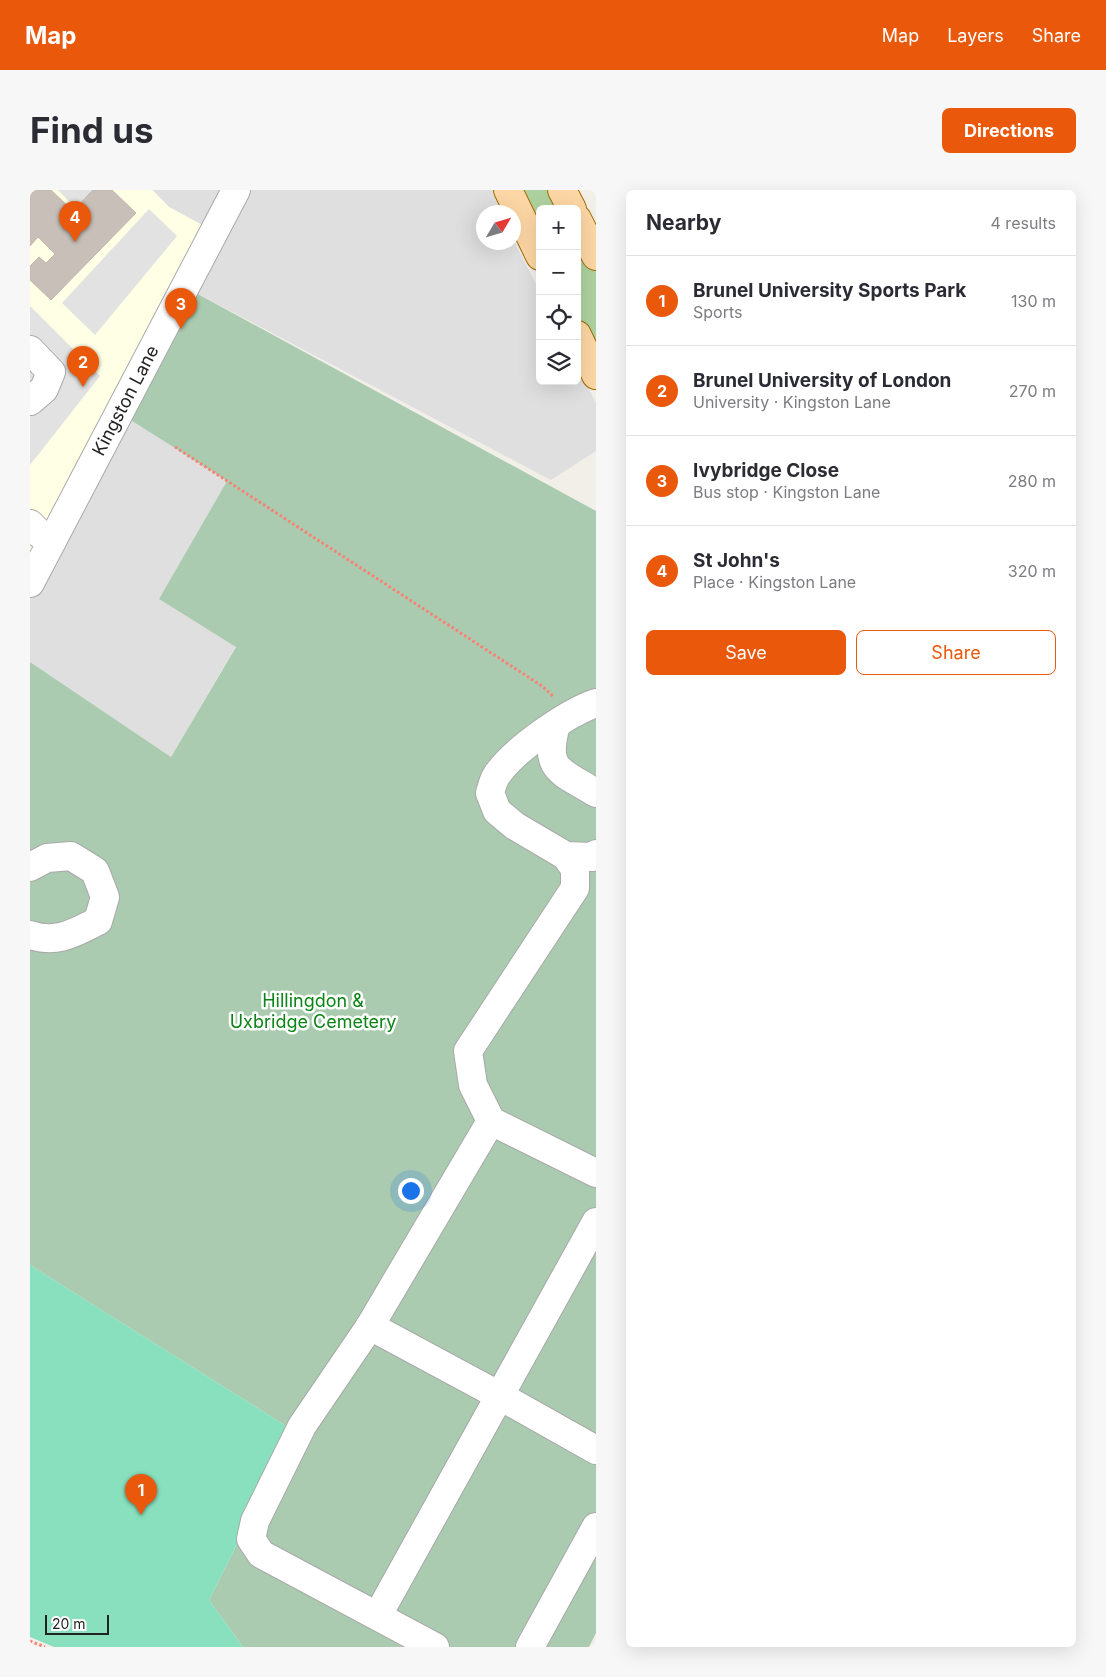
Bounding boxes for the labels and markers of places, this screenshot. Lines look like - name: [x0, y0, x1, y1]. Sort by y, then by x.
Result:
- pin: 4: [59, 201, 91, 242]
- pin: 3: [165, 288, 197, 329]
- pin: 2: [67, 346, 99, 387]
- pin: 1: [125, 1474, 157, 1515]

